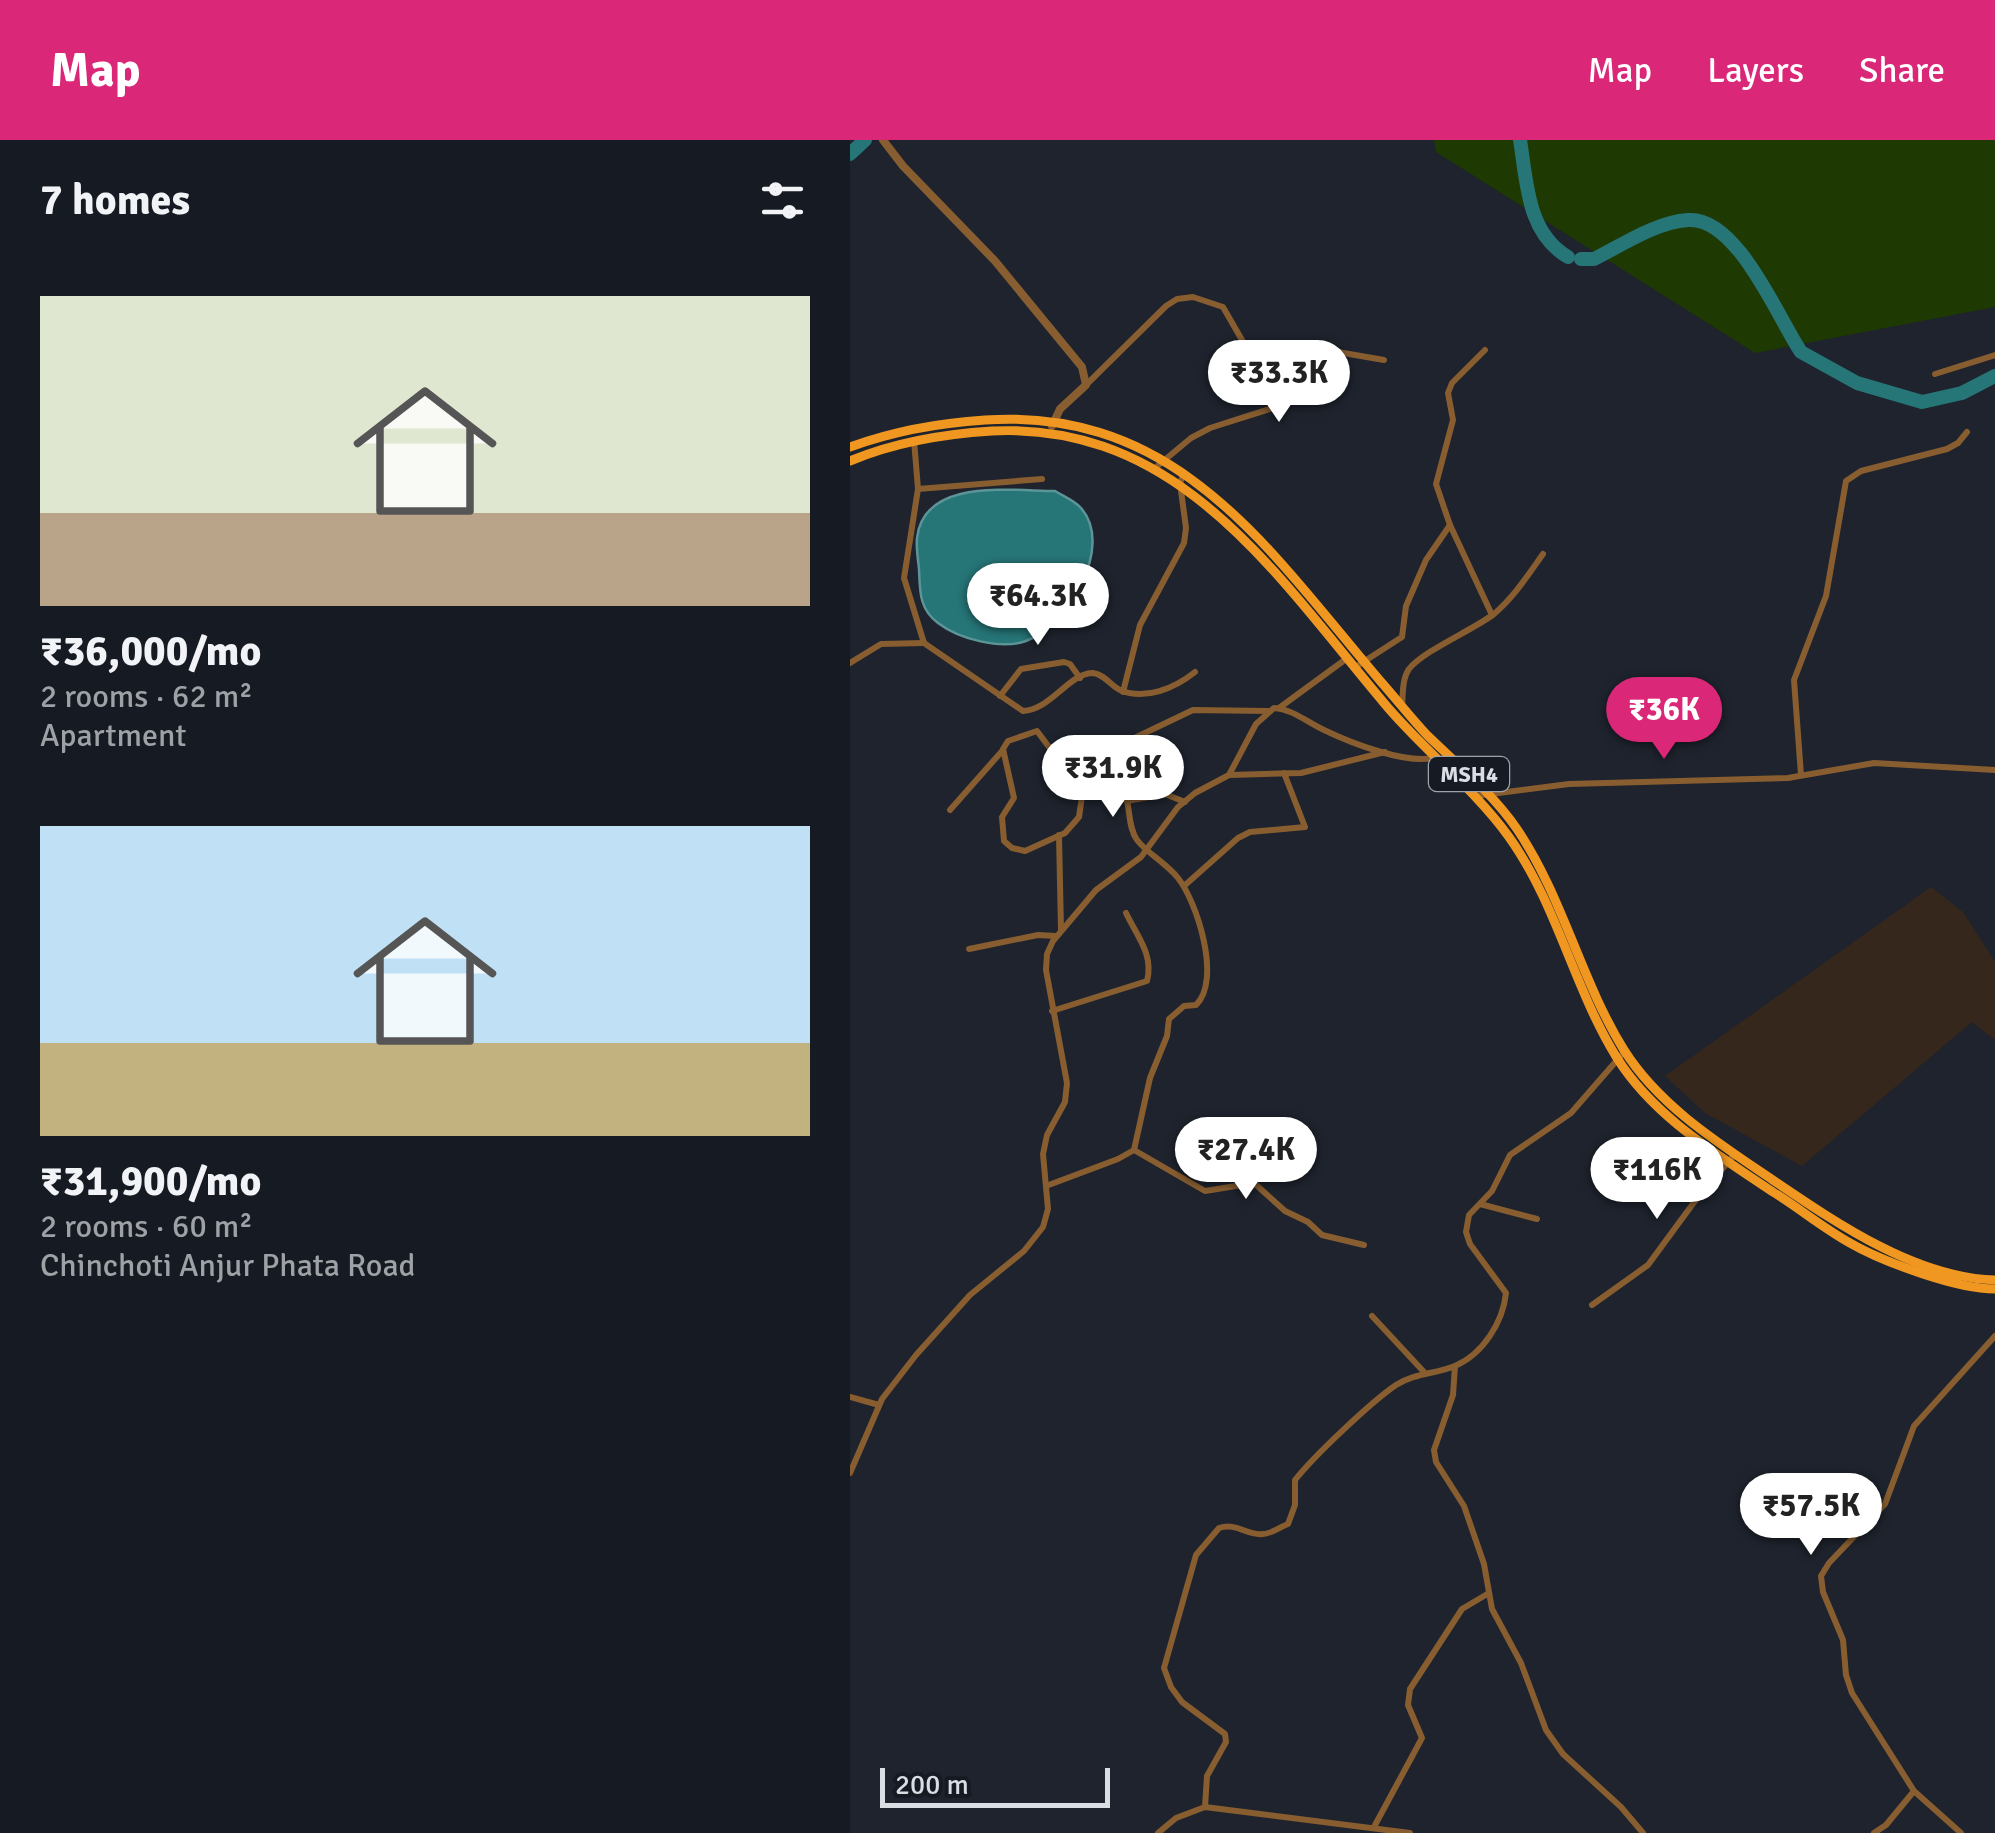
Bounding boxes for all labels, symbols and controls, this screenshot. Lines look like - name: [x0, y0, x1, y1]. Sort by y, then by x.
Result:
- text: Map: [50, 41, 140, 100]
- text: Map: [1588, 49, 1652, 92]
- text: Layers: [1707, 49, 1804, 92]
- text: Share: [1859, 49, 1945, 92]
- icon: filters: [755, 173, 810, 228]
- text: 7 homes: [40, 175, 190, 226]
- pin: ₹33.3K: [1198, 340, 1360, 425]
- text: ₹33.3K: [1230, 353, 1328, 392]
- icon: home: [335, 361, 515, 541]
- pin: ₹64.3K: [957, 563, 1119, 648]
- text: ₹64.3K: [989, 576, 1087, 615]
- text: ₹36,000/mo: [40, 626, 261, 677]
- text: 2 rooms · 62 m²: [40, 677, 253, 716]
- pin: ₹36K: [1605, 677, 1723, 762]
- text: ₹36K: [1628, 690, 1700, 729]
- text: Apartment: [40, 716, 187, 755]
- pin: ₹31.9K: [1032, 735, 1194, 820]
- text: ₹31.9K: [1064, 748, 1162, 787]
- road number: MSH4: [1429, 757, 1509, 791]
- icon: home: [335, 891, 515, 1071]
- pin: ₹27.4K: [1165, 1117, 1327, 1202]
- text: ₹27.4K: [1197, 1130, 1295, 1169]
- pin: ₹116K: [1587, 1137, 1727, 1222]
- text: ₹116K: [1613, 1150, 1701, 1189]
- text: ₹31,900/mo: [40, 1156, 261, 1207]
- text: 2 rooms · 60 m²: [40, 1207, 253, 1246]
- text: Chinchoti Anjur Phata Road: [40, 1246, 416, 1285]
- pin: ₹57.5K: [1730, 1473, 1892, 1558]
- text: ₹57.5K: [1762, 1486, 1860, 1525]
- scale bar: [880, 1763, 1110, 1808]
- text: 200 m: [895, 1768, 969, 1802]

